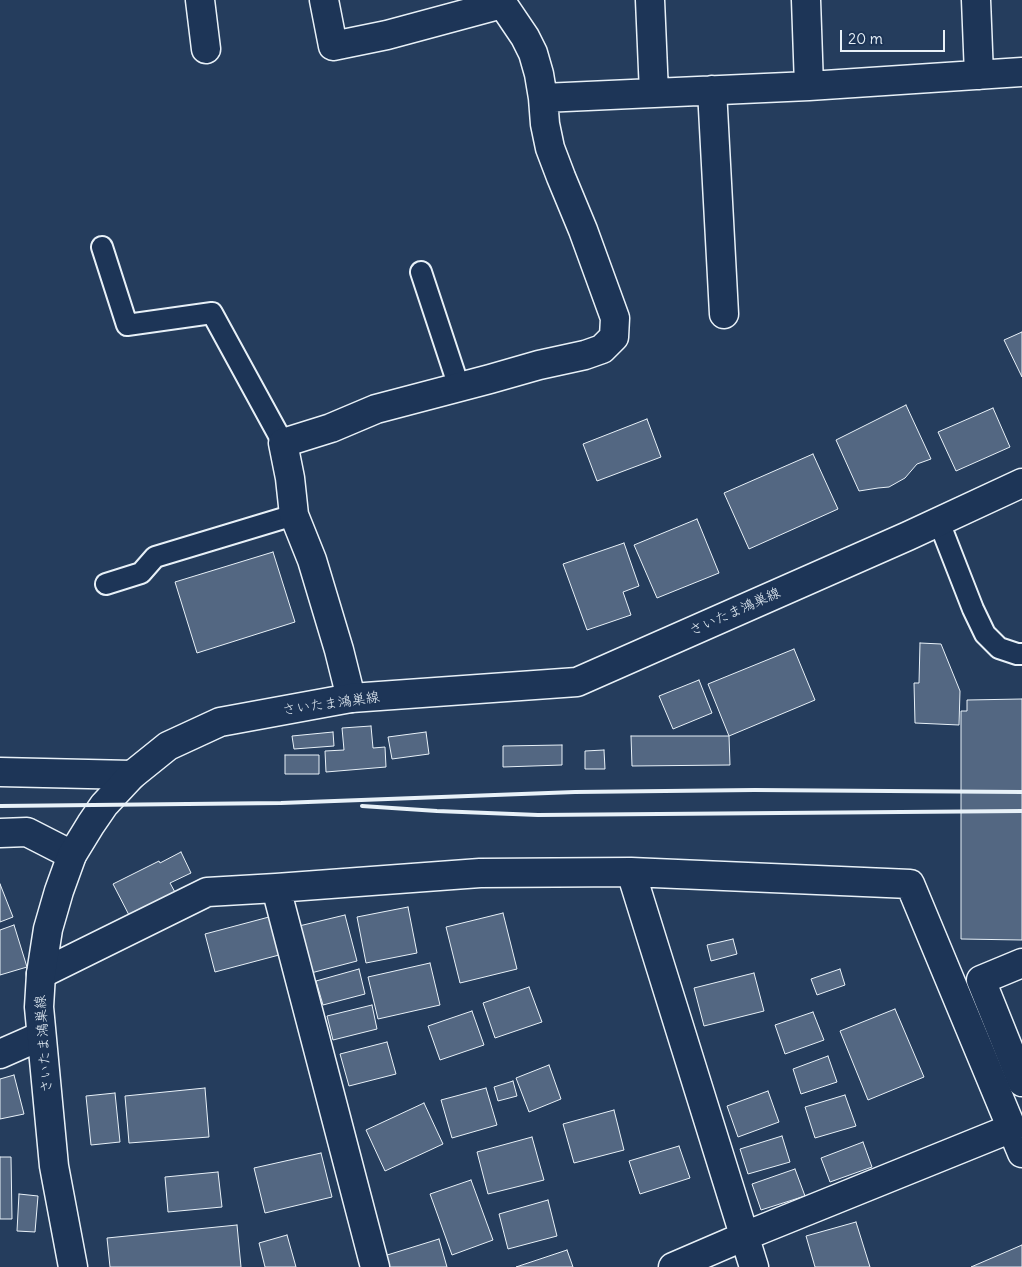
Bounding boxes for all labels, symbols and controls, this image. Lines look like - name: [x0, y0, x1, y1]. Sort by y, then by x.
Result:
- scale bar: [842, 20, 947, 52]
- text: 20 m: [848, 29, 883, 48]
- street label: さいたま鴻巣線: [687, 584, 783, 640]
- street label: さいたま鴻巣線: [281, 689, 381, 719]
- street label: さいたま鴻巣線: [32, 995, 56, 1093]

